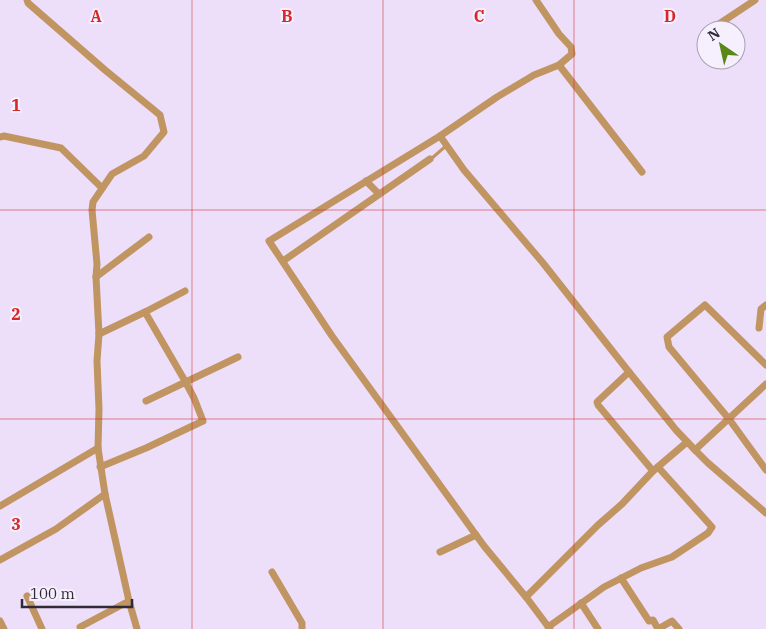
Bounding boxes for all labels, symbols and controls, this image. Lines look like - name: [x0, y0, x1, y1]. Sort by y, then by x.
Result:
- text: A: [90, 6, 102, 26]
- text: B: [281, 6, 293, 26]
- text: C: [474, 6, 484, 26]
- text: D: [664, 6, 676, 26]
- north arrow: [696, 20, 746, 70]
- text: N: [704, 24, 723, 45]
- text: 1: [11, 95, 21, 115]
- text: 2: [11, 304, 21, 324]
- text: 3: [11, 514, 21, 534]
- scale bar: [22, 576, 132, 608]
- text: 100 m: [30, 584, 75, 603]

